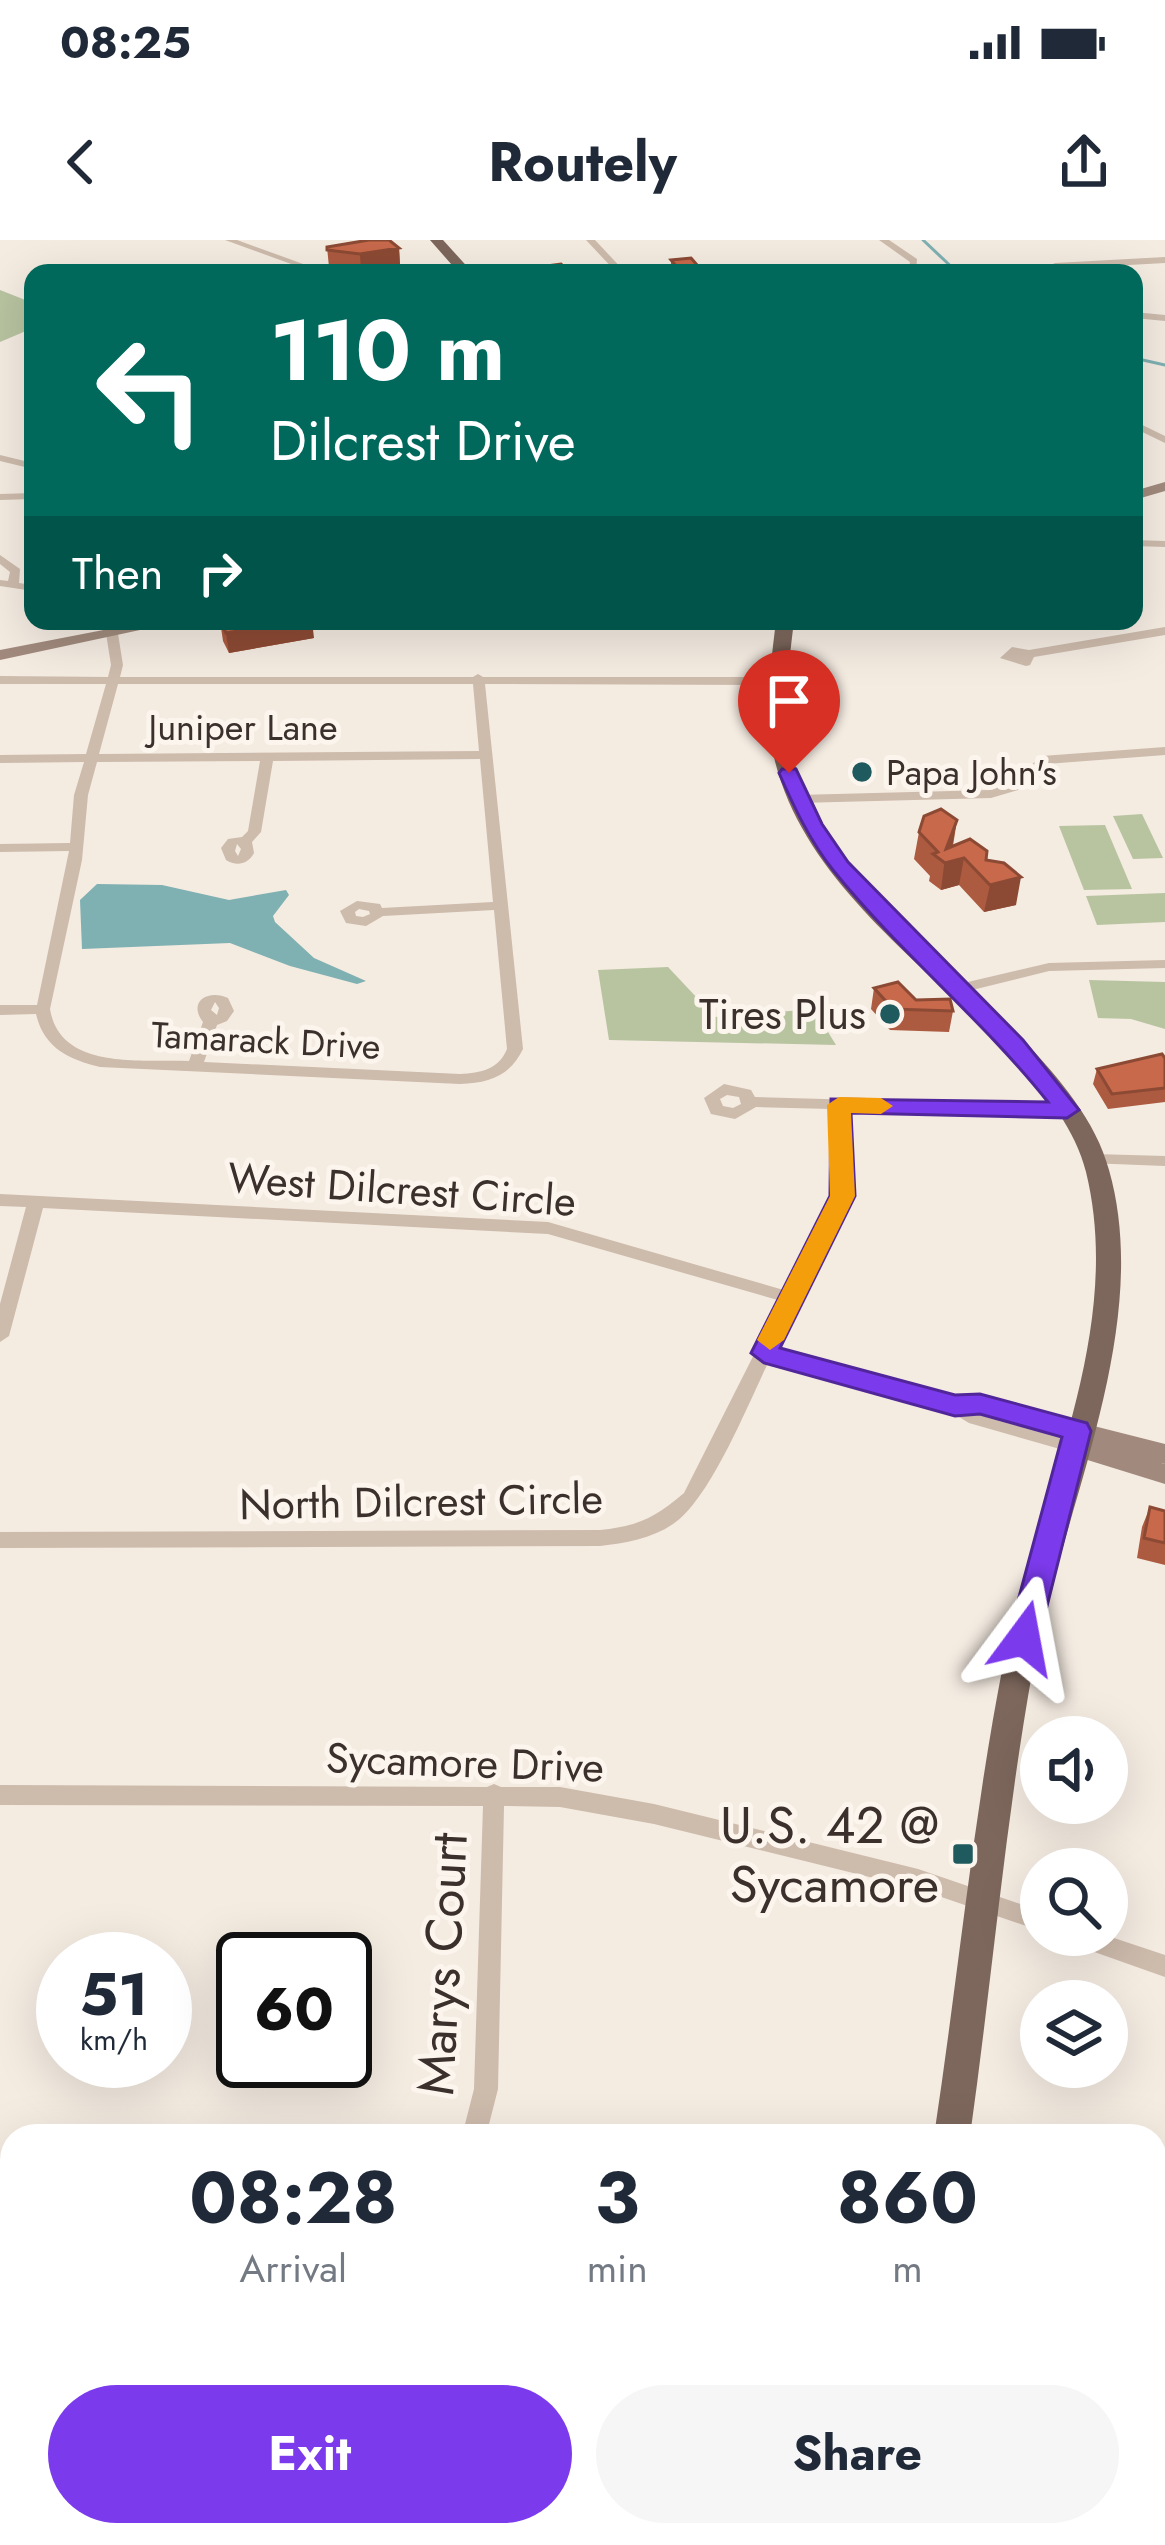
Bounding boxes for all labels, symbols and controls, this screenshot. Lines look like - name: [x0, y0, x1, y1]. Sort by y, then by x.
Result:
- text: 08:25: [60, 10, 191, 75]
- text: Routely: [488, 123, 677, 201]
- icon: back: [48, 129, 114, 195]
- icon: share: [1051, 129, 1117, 195]
- text: 110 m: [270, 290, 505, 412]
- icon: left: [72, 312, 228, 468]
- text: Dilcrest Drive: [270, 402, 575, 480]
- icon: right: [187, 540, 253, 606]
- text: Then: [72, 541, 163, 606]
- pin: [738, 650, 840, 773]
- icon: arrive: [756, 668, 822, 734]
- street label: Juniper Lane: [145, 701, 337, 753]
- place label: Papa John's: [886, 746, 1057, 798]
- marker: Papa John's: [849, 759, 875, 785]
- place label: Tires Plus: [699, 984, 866, 1045]
- marker: Tires Plus: [877, 1001, 903, 1027]
- street label: Tamarack Drive: [150, 1008, 382, 1072]
- street label: West Dilcrest Circle: [226, 1147, 578, 1232]
- street label: North Dilcrest Circle: [239, 1468, 603, 1535]
- position arrow: [961, 1575, 1087, 1701]
- map controls: [1020, 1716, 1128, 2088]
- button: sound: [1020, 1716, 1128, 1824]
- street label: Sycamore Drive: [325, 1727, 605, 1798]
- place label: U.S. 42 @ Sycamore: [720, 1788, 939, 1921]
- street label: Marys Court: [398, 1831, 486, 2097]
- marker: U.S. 42 @ Sycamore: [950, 1841, 976, 1867]
- button: search: [1020, 1848, 1128, 1956]
- speed limit sign: 60: [216, 1932, 372, 2088]
- text: 51: [79, 1951, 149, 2038]
- button: layers: [1020, 1980, 1128, 2088]
- text: km/h: [80, 2018, 148, 2061]
- text: 08:28: [189, 2146, 398, 2250]
- text: 3: [595, 2146, 640, 2250]
- text: 860: [837, 2146, 978, 2250]
- text: Arrival: [240, 2240, 347, 2297]
- text: min: [587, 2240, 648, 2297]
- text: m: [892, 2240, 923, 2297]
- button: Exit: [48, 2385, 572, 2523]
- button: Share: [596, 2385, 1119, 2523]

